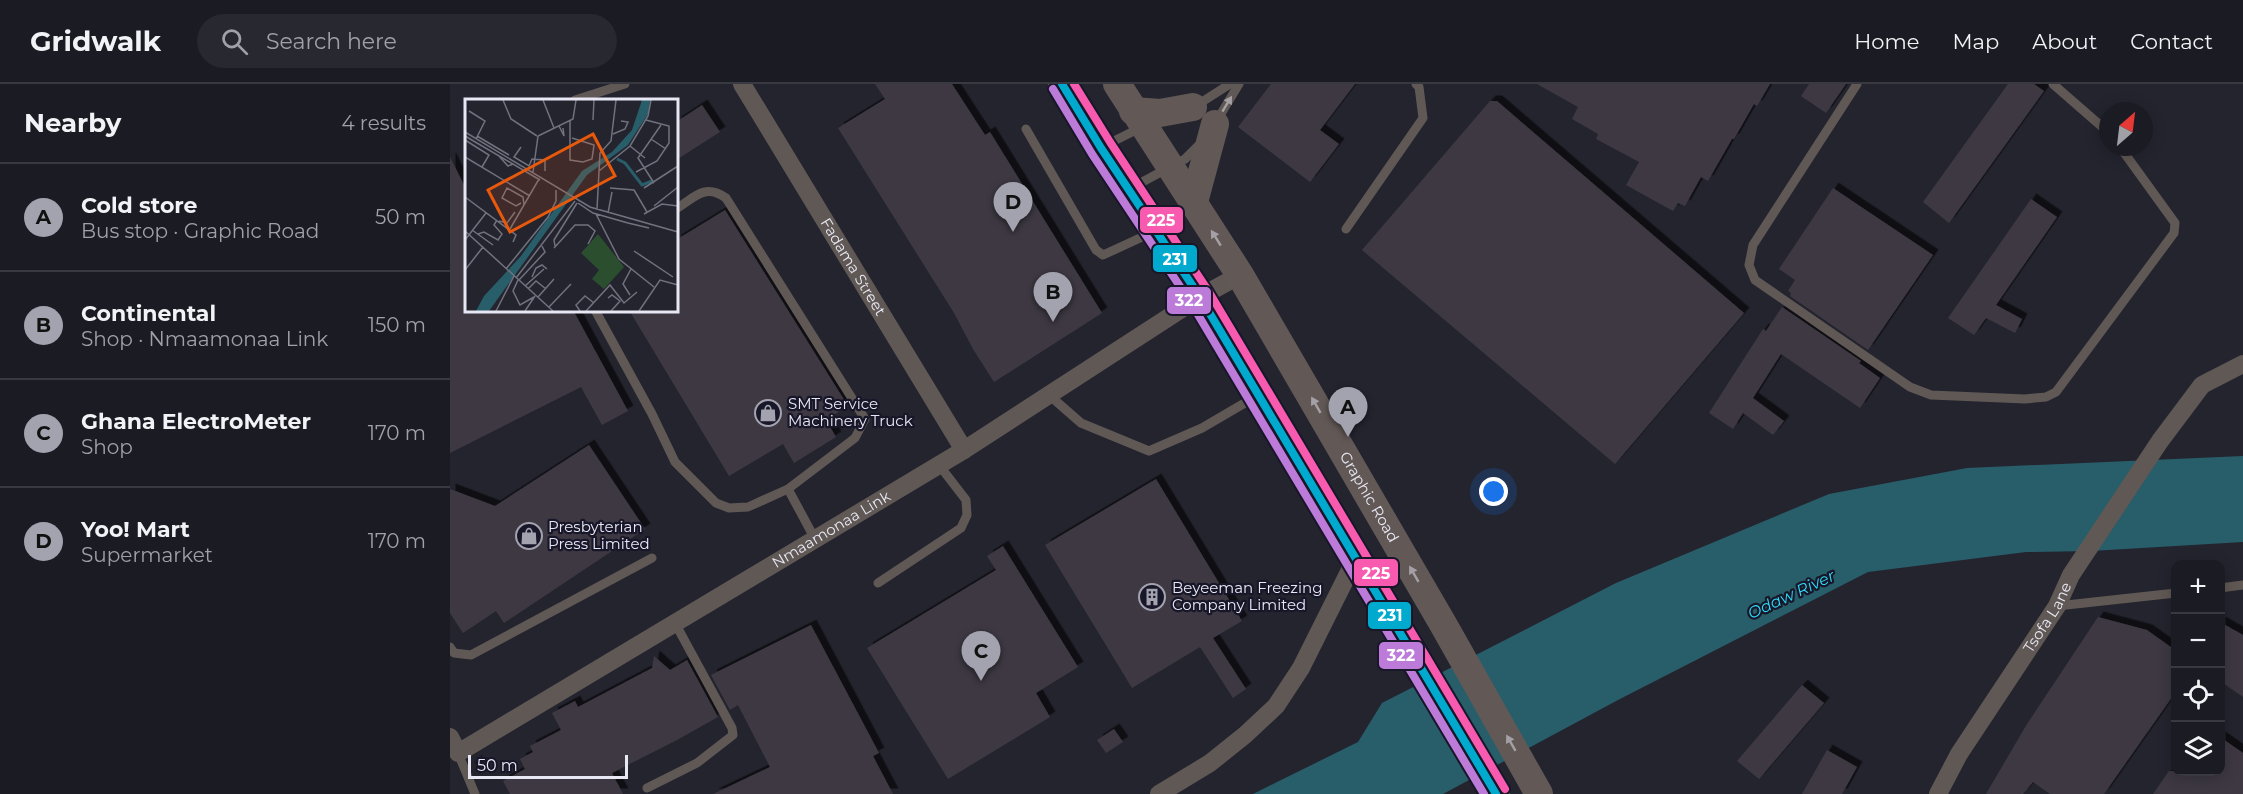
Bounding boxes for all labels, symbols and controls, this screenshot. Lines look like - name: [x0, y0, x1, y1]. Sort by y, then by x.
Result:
- search box: [197, 14, 617, 68]
- text: Gridwalk: [30, 24, 161, 58]
- icon: search: [218, 25, 251, 58]
- text: Search here: [266, 28, 397, 55]
- text: Home: [1854, 29, 1919, 54]
- text: Map: [1952, 29, 1999, 54]
- text: About: [2032, 29, 2097, 54]
- text: Contact: [2130, 29, 2213, 54]
- one-way arrow: [1221, 96, 1232, 112]
- inset map: [465, 99, 678, 312]
- north arrow: [2099, 102, 2153, 156]
- text: Nearby: [24, 107, 121, 139]
- text: 4 results: [341, 111, 426, 135]
- pin: D: [994, 182, 1032, 232]
- text: Cold store: [81, 192, 197, 219]
- text: A: [36, 205, 51, 229]
- text: 50 m: [375, 205, 426, 229]
- line badge: 225: [1139, 206, 1184, 234]
- text: 225: [1147, 211, 1176, 230]
- street label: Fadama Street: [816, 214, 890, 319]
- text: Bus stop · Graphic Road: [81, 219, 319, 243]
- one-way arrow: [1211, 230, 1222, 246]
- line badge: 231: [1152, 244, 1198, 273]
- text: 231: [1162, 250, 1188, 269]
- pin: B: [1034, 272, 1072, 322]
- line badge: 322: [1166, 286, 1212, 315]
- text: 322: [1174, 291, 1203, 310]
- text: Continental: [81, 300, 216, 327]
- text: B: [36, 313, 51, 337]
- text: 150 m: [368, 313, 426, 337]
- text: Shop · Nmaamonaa Link: [81, 327, 328, 351]
- pin: A: [1328, 388, 1368, 437]
- place label: SMT Service Machinery Truck: [788, 394, 913, 430]
- one-way arrow: [1310, 397, 1321, 413]
- shop icon: SMT Service Machinery Truck: [753, 398, 783, 428]
- text: Ghana ElectroMeter: [81, 408, 311, 435]
- text: C: [36, 421, 51, 445]
- text: 170 m: [368, 421, 426, 445]
- text: Shop: [81, 435, 133, 459]
- street label: Graphic Road: [1336, 448, 1403, 546]
- your location: [1479, 477, 1508, 506]
- street label: Nmaamonaa Link: [768, 486, 894, 572]
- text: Yoo! Mart: [81, 516, 190, 543]
- place label: Presbyterian Press Limited: [548, 517, 650, 553]
- shop icon: Presbyterian Press Limited: [514, 521, 544, 551]
- text: D: [35, 529, 52, 553]
- text: 170 m: [368, 529, 426, 553]
- text: Supermarket: [81, 543, 213, 567]
- line badge: 225: [1353, 558, 1399, 587]
- map controls: [2171, 560, 2225, 776]
- button: +: [2171, 560, 2225, 614]
- text: 225: [1362, 564, 1391, 583]
- one-way arrow: [1409, 565, 1419, 582]
- water label: Odaw River: [1745, 566, 1838, 623]
- place label: Beyeeman Freezing Company Limited: [1172, 578, 1322, 614]
- street label: Tsofa Lane: [2019, 579, 2076, 656]
- building icon: Beyeeman Freezing Company Limited: [1137, 582, 1167, 612]
- line badge: 231: [1367, 601, 1412, 630]
- text: 231: [1377, 606, 1403, 625]
- button: −: [2171, 614, 2225, 668]
- pin: C: [962, 632, 1000, 681]
- line badge: 322: [1378, 641, 1424, 670]
- text: 322: [1386, 646, 1415, 665]
- button: locate: [2171, 668, 2225, 722]
- button: layers: [2171, 722, 2225, 776]
- one-way arrow: [1505, 735, 1516, 751]
- scale bar: [468, 752, 628, 780]
- text: 50 m: [477, 756, 518, 775]

